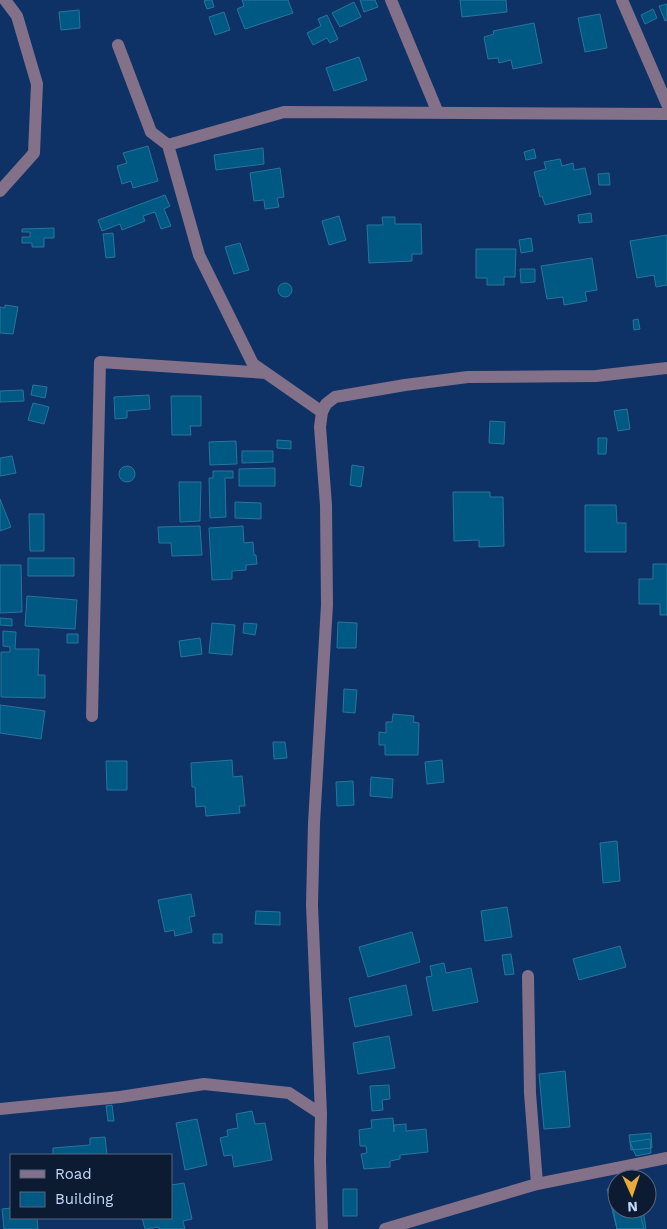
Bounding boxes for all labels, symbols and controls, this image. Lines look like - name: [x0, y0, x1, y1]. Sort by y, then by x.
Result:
- legend: [10, 1154, 172, 1219]
- text: Road: [55, 1165, 92, 1183]
- north arrow: [607, 1169, 657, 1219]
- text: Building: [55, 1190, 113, 1208]
- text: N: [627, 1199, 638, 1215]

